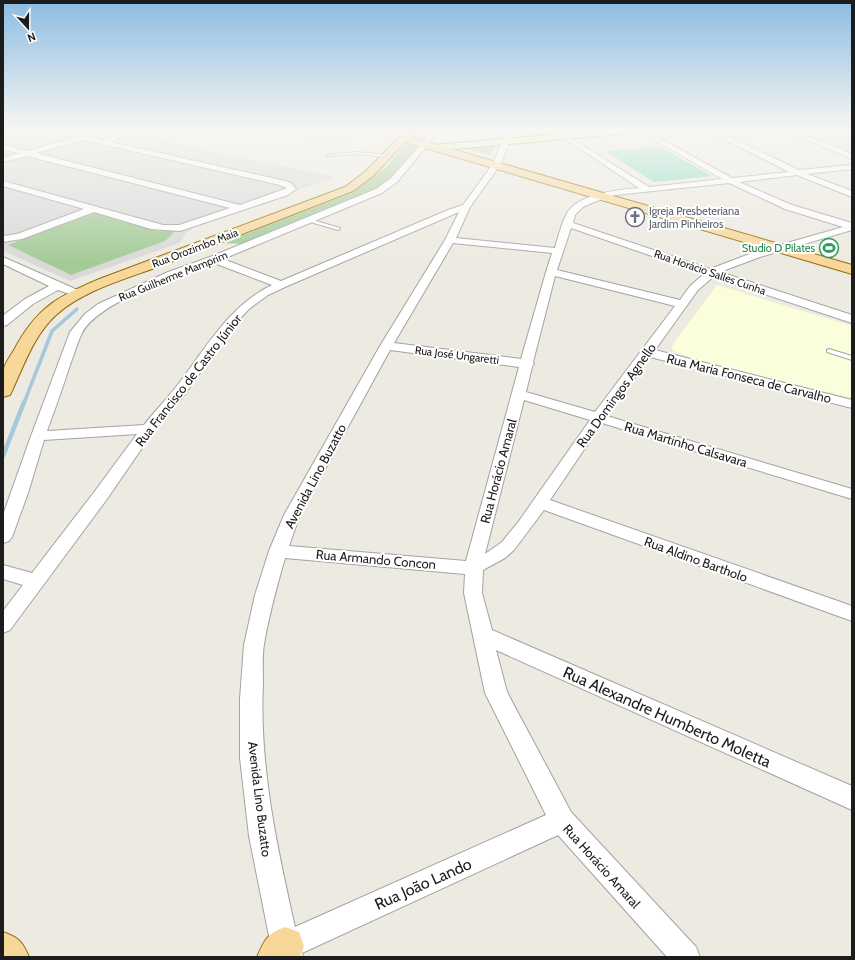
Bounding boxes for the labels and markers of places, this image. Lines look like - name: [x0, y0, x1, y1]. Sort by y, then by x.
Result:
- place label: Igreja Presbeteriana Jardim Pinheiros: [648, 204, 740, 231]
- church icon: Igreja Presbeteriana Jardim Pinheiros: [624, 206, 646, 228]
- sports icon: Studio D Pilates: [818, 237, 840, 259]
- place label: Studio D Pilates: [742, 241, 815, 255]

